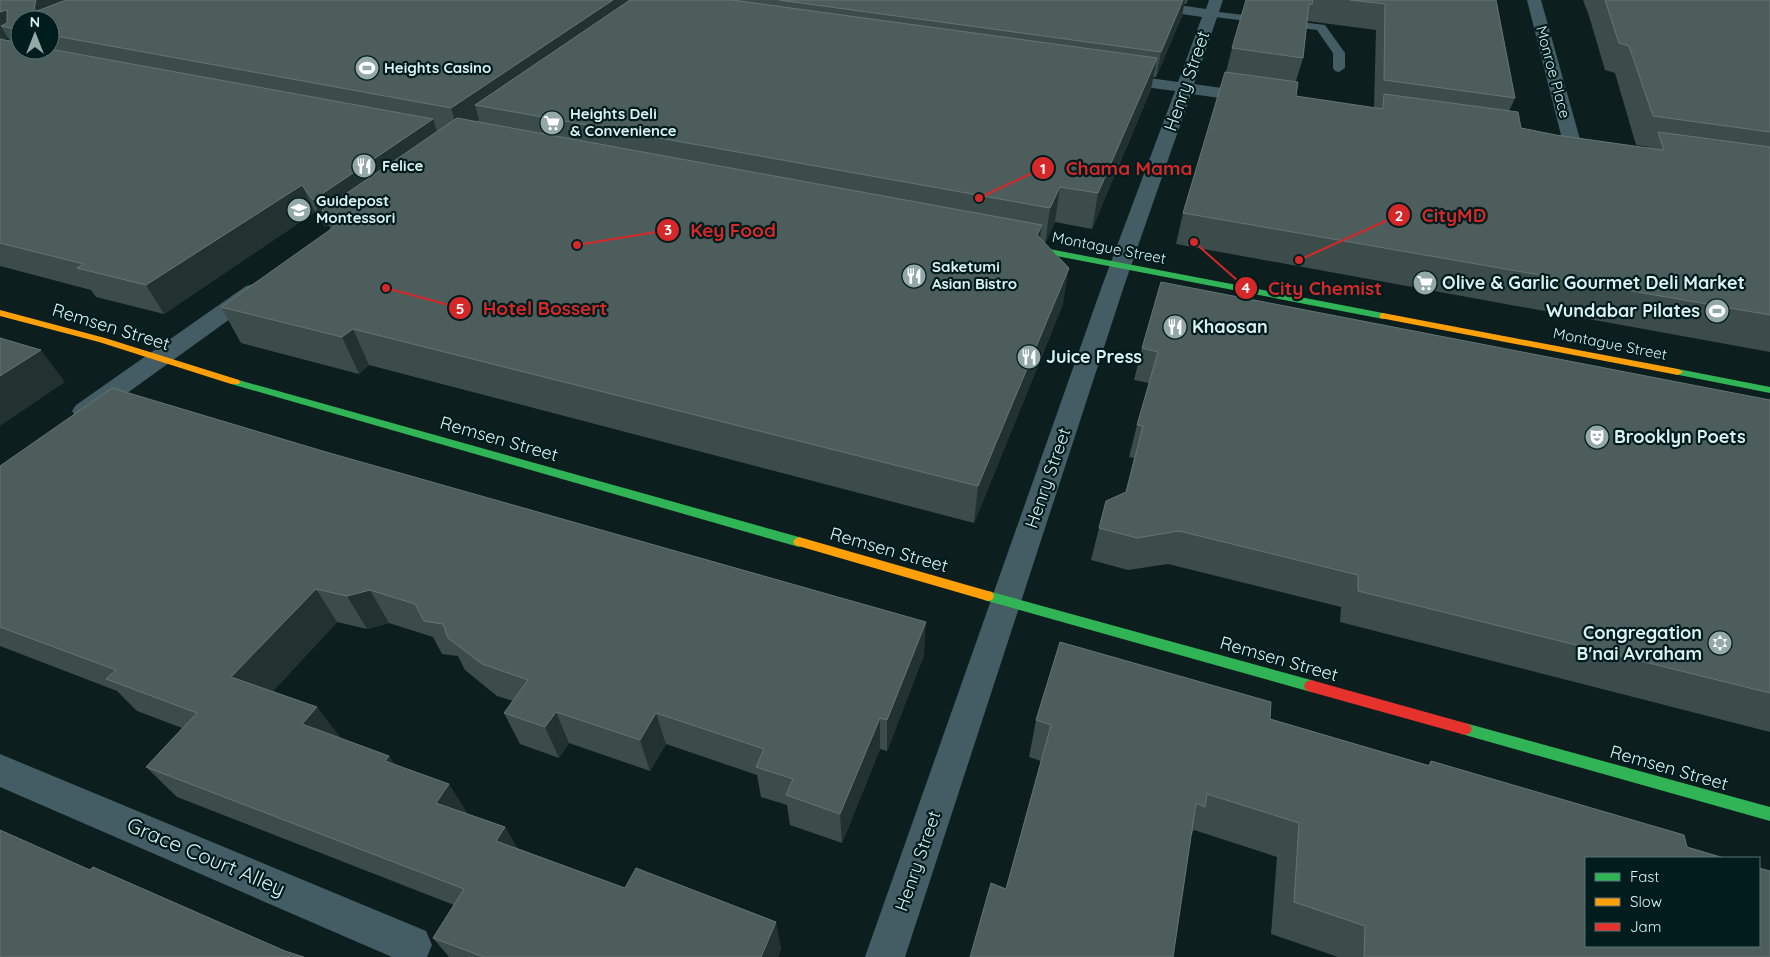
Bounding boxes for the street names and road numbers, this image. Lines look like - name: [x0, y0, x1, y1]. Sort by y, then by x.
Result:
- street label: Monroe Place: [1532, 24, 1575, 120]
- street label: Henry Street: [1159, 28, 1214, 134]
- street label: Montague Street: [1051, 227, 1168, 268]
- street label: Remsen Street: [50, 298, 173, 355]
- street label: Montague Street: [1552, 323, 1669, 364]
- street label: Remsen Street: [437, 411, 561, 466]
- street label: Henry Street: [1020, 425, 1075, 531]
- street label: Remsen Street: [827, 522, 951, 577]
- street label: Remsen Street: [1217, 631, 1341, 686]
- street label: Remsen Street: [1607, 740, 1731, 795]
- street label: Henry Street: [890, 808, 945, 914]
- street label: Grace Court Alley: [123, 811, 290, 901]

